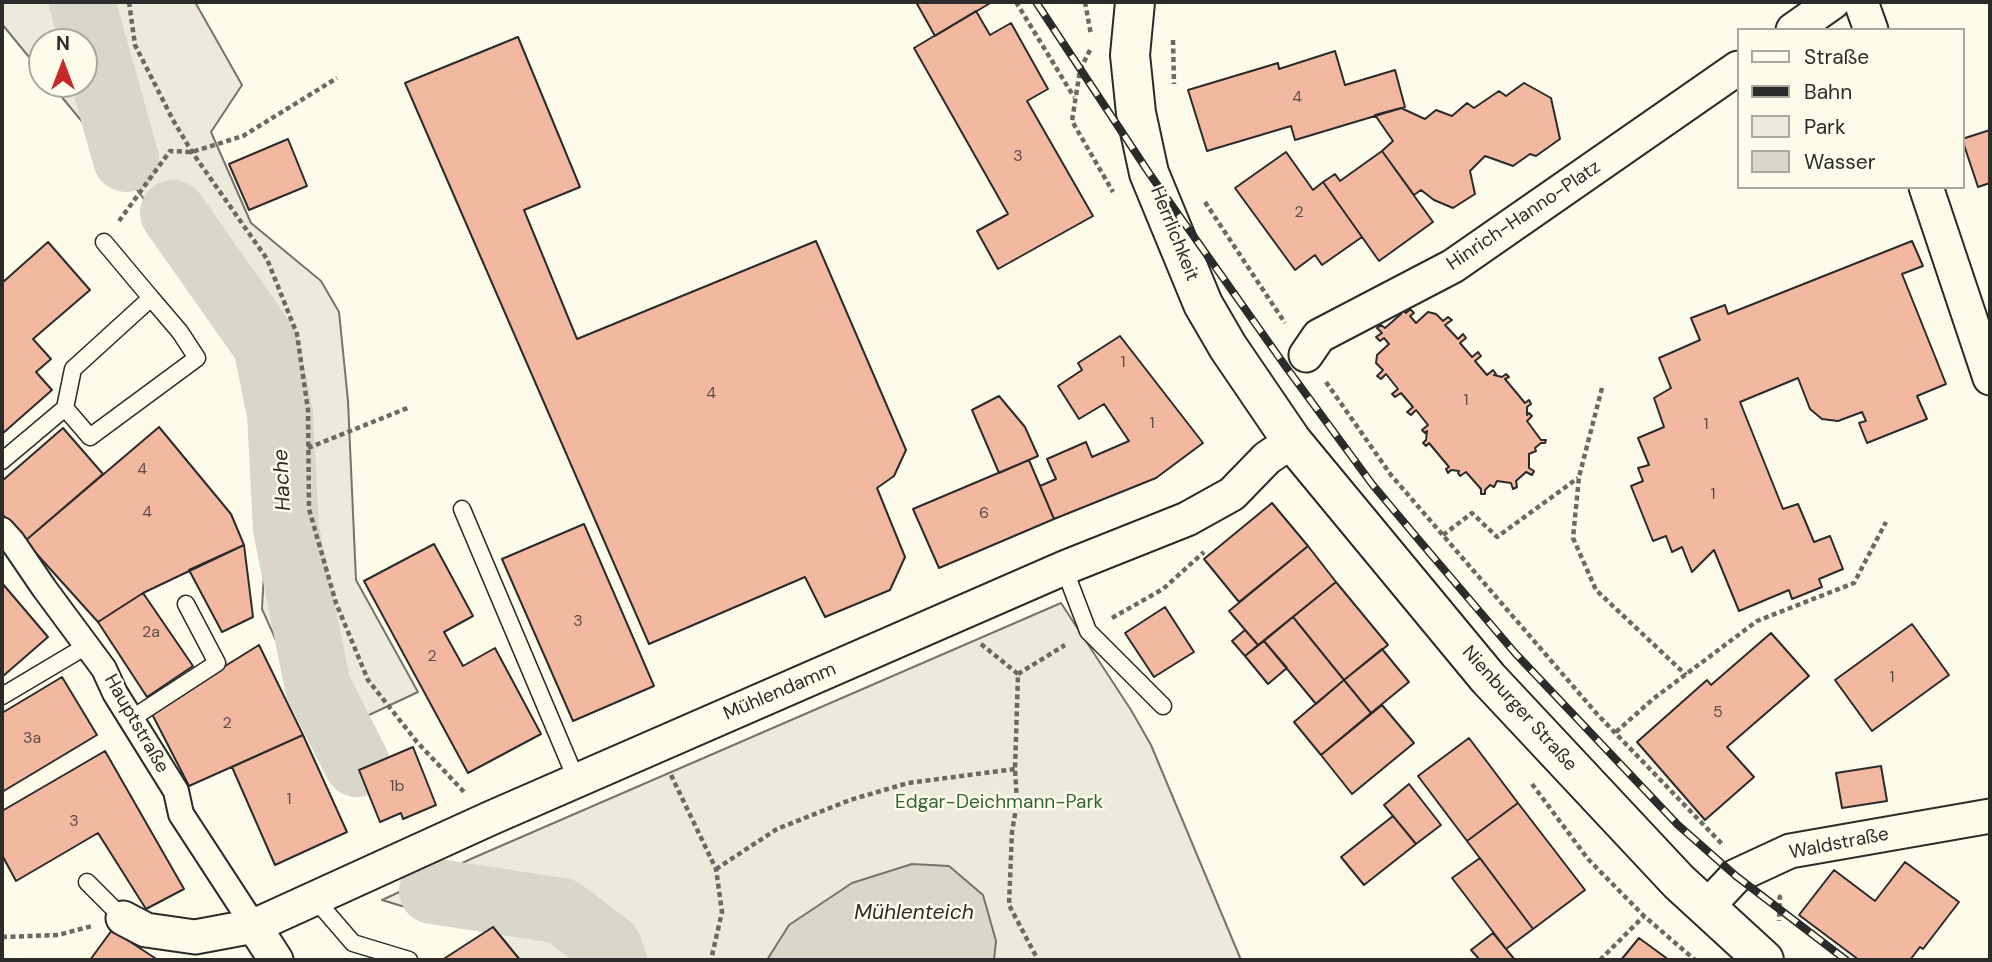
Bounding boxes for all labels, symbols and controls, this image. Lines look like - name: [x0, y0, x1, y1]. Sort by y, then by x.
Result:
- north arrow: [28, 28, 98, 98]
- legend: [1736, 28, 1964, 189]
- text: N: [56, 31, 70, 56]
- text: Straße: [1804, 43, 1869, 71]
- text: Bahn: [1804, 78, 1852, 106]
- house number: 4: [1292, 88, 1302, 108]
- text: Park: [1804, 113, 1845, 141]
- house number: 3: [1013, 147, 1023, 167]
- text: Wasser: [1804, 148, 1876, 176]
- street label: Hinrich-Hanno-Platz: [1443, 156, 1605, 276]
- street label: Herrlichkeit: [1145, 183, 1203, 285]
- house number: 2: [1294, 203, 1304, 223]
- house number: 1: [1121, 353, 1125, 373]
- house number: 4: [706, 384, 716, 404]
- house number: 1: [1464, 391, 1468, 411]
- house number: 1: [1150, 414, 1154, 434]
- house number: 1: [1704, 415, 1708, 435]
- water label: Hache: [269, 448, 297, 512]
- house number: 4: [137, 460, 147, 480]
- house number: 1: [1711, 485, 1715, 505]
- house number: 4: [142, 503, 152, 523]
- house number: 6: [979, 504, 989, 524]
- house number: 3: [573, 612, 583, 632]
- house number: 2a: [142, 623, 160, 643]
- street label: Nienburger Straße: [1457, 642, 1581, 776]
- house number: 2: [427, 647, 437, 667]
- street label: Mühlendamm: [720, 658, 840, 726]
- house number: 1: [1890, 668, 1894, 688]
- street label: Hauptstraße: [99, 671, 173, 777]
- house number: 5: [1713, 703, 1723, 723]
- house number: 2: [222, 714, 232, 734]
- house number: 3a: [23, 729, 41, 749]
- house number: 1b: [389, 777, 405, 797]
- house number: 1: [287, 790, 291, 810]
- park label: Edgar-Deichmann-Park: [895, 792, 1103, 814]
- house number: 3: [69, 812, 79, 832]
- street label: Waldstraße: [1787, 823, 1891, 865]
- water label: Mühlenteich: [854, 900, 974, 926]

